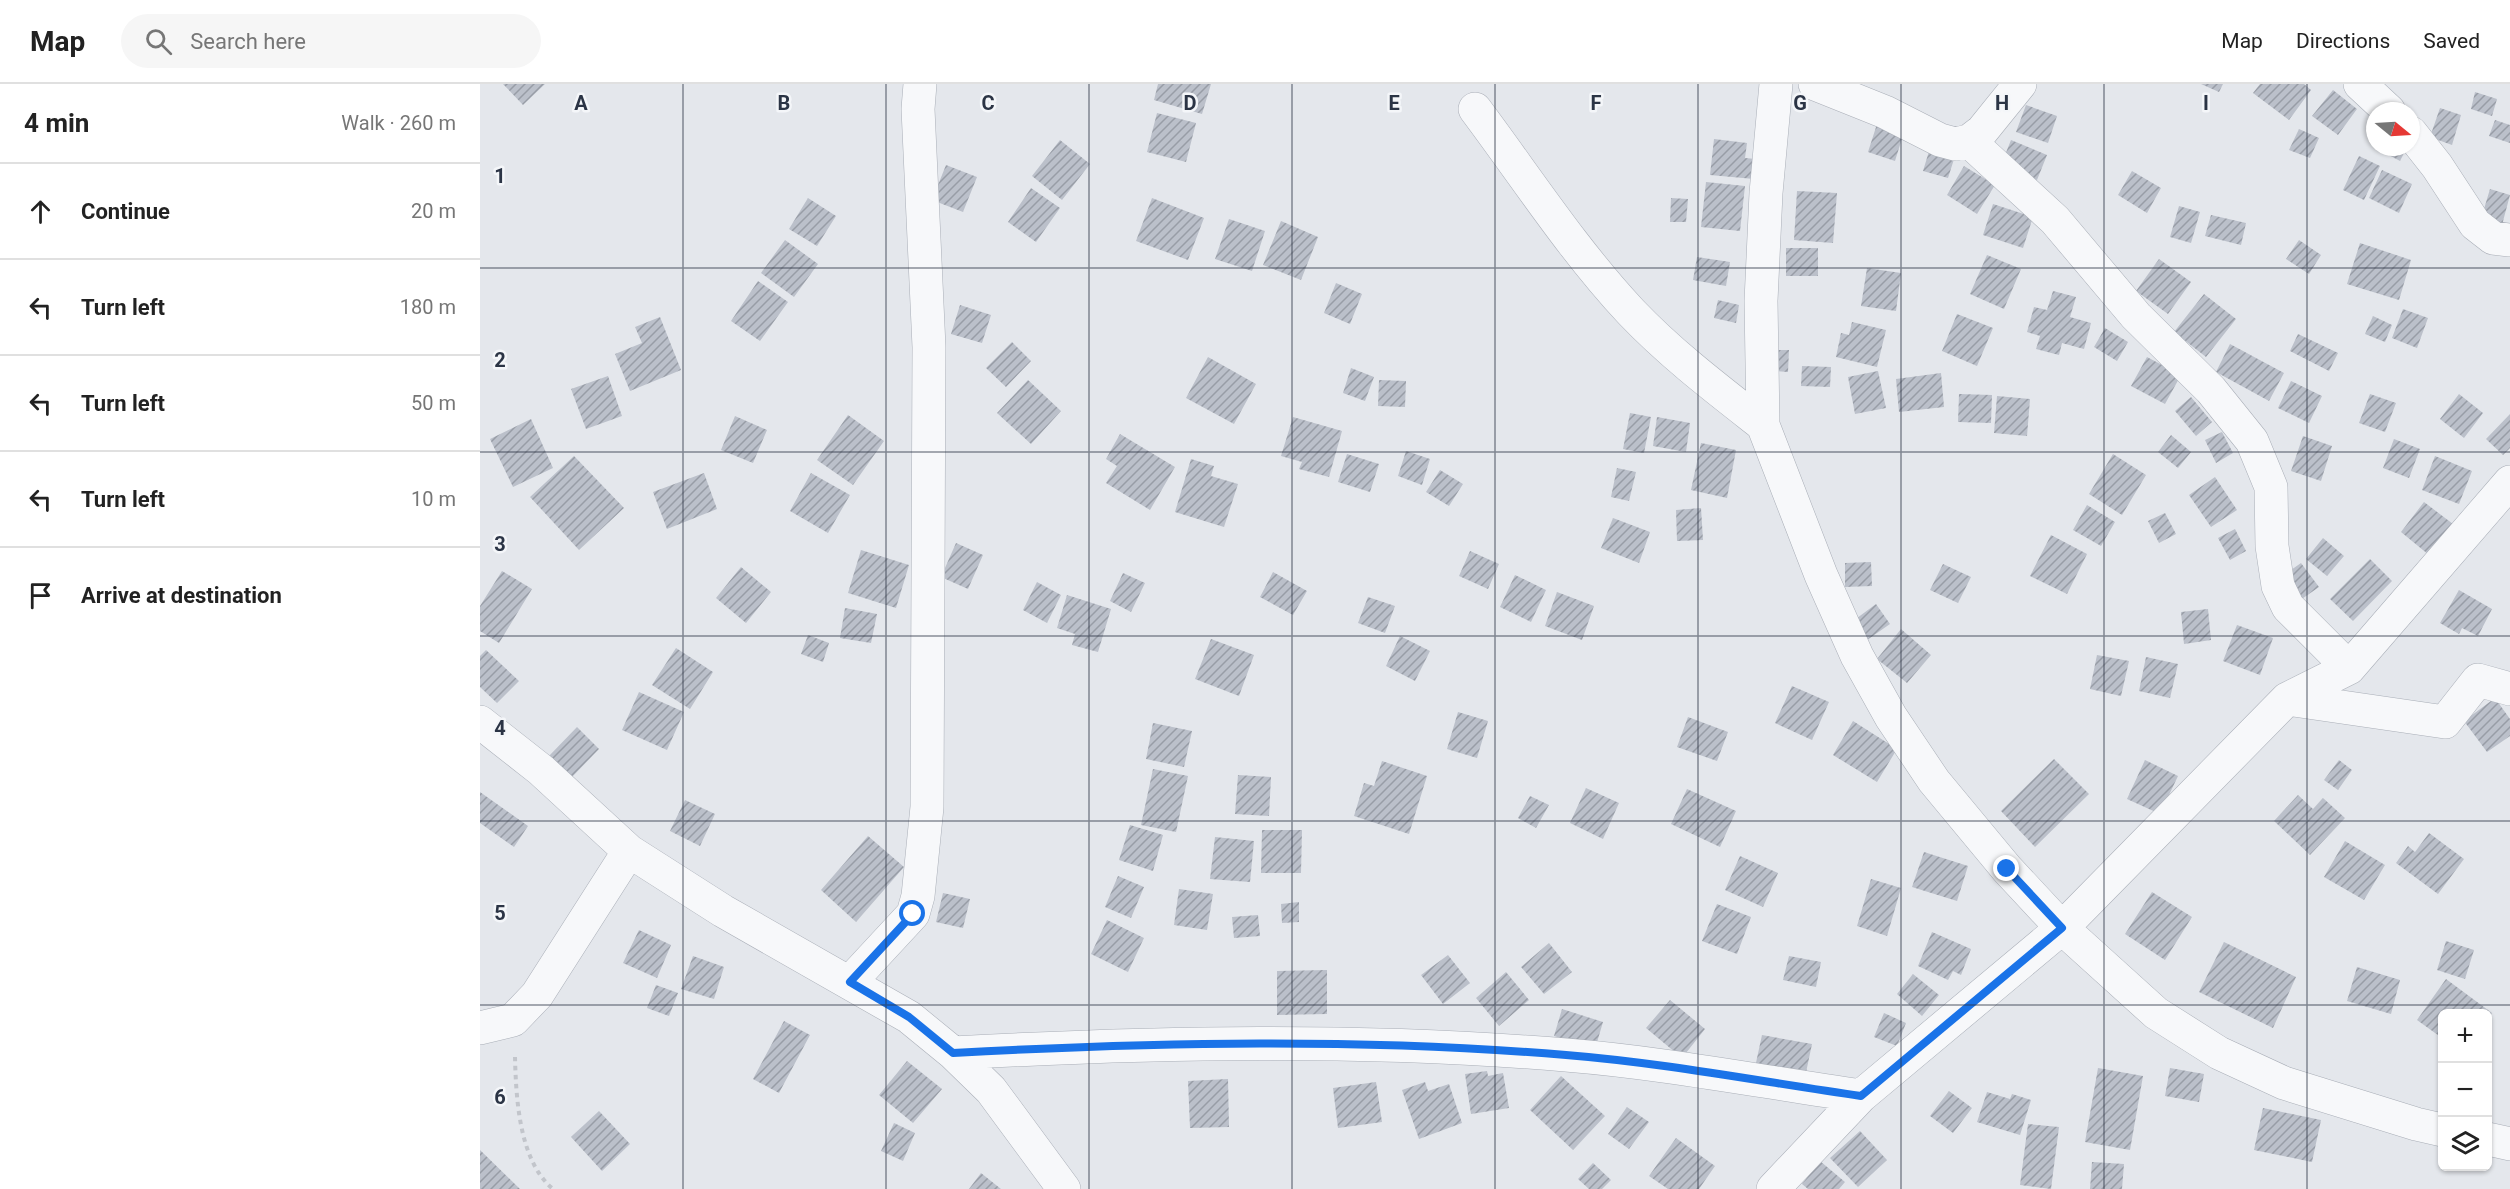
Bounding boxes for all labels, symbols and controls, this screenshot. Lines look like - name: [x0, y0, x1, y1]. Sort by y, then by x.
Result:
- search box: [121, 14, 541, 68]
- text: Map: [30, 25, 85, 58]
- icon: search: [142, 25, 175, 58]
- text: Search here: [190, 29, 306, 54]
- text: Map: [2221, 29, 2263, 53]
- text: Directions: [2296, 29, 2390, 53]
- text: Saved: [2423, 29, 2480, 53]
- text: A: [574, 91, 588, 115]
- text: B: [778, 91, 790, 115]
- text: C: [981, 91, 995, 115]
- text: D: [1184, 91, 1197, 115]
- text: E: [1388, 91, 1400, 115]
- text: F: [1591, 91, 1602, 115]
- text: G: [1793, 91, 1807, 115]
- text: H: [1995, 91, 2009, 115]
- text: I: [2203, 91, 2209, 115]
- north arrow: [2366, 102, 2420, 156]
- text: 4 min: [24, 108, 89, 138]
- text: Walk · 260 m: [341, 111, 456, 135]
- text: 1: [494, 164, 506, 188]
- icon: ahead: [24, 195, 57, 228]
- text: Continue: [81, 199, 170, 224]
- text: 20 m: [411, 199, 456, 223]
- icon: left: [24, 291, 57, 324]
- text: Turn left: [81, 295, 165, 320]
- text: 180 m: [400, 295, 456, 319]
- text: 2: [494, 348, 506, 372]
- icon: left: [24, 387, 57, 420]
- text: Turn left: [81, 391, 165, 416]
- text: 50 m: [411, 391, 456, 415]
- icon: left: [24, 483, 57, 516]
- text: Turn left: [81, 487, 165, 512]
- text: 10 m: [411, 487, 456, 511]
- text: 3: [494, 532, 506, 556]
- icon: arrive: [24, 579, 57, 612]
- text: Arrive at destination: [81, 583, 282, 608]
- text: 4: [494, 716, 506, 740]
- route end: [1993, 855, 2019, 881]
- route start: [899, 900, 925, 926]
- text: 5: [494, 901, 506, 925]
- map controls: [2438, 1009, 2492, 1171]
- button: +: [2438, 1009, 2492, 1063]
- button: −: [2438, 1063, 2492, 1117]
- text: 6: [494, 1085, 506, 1109]
- button: layers: [2438, 1117, 2492, 1171]

